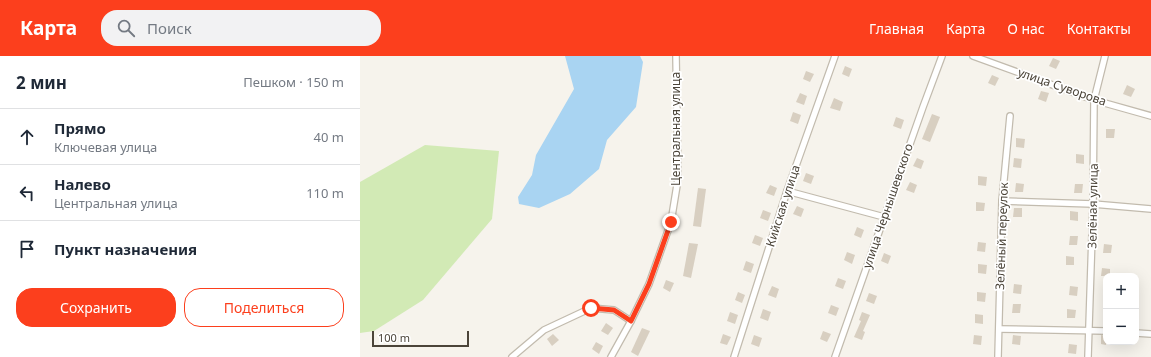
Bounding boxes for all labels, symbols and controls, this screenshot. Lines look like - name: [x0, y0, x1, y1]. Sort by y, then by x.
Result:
- search box: [101, 10, 381, 46]
- text: Карта: [20, 15, 77, 41]
- icon: search: [115, 17, 137, 39]
- text: Поиск: [147, 18, 192, 38]
- text: Главная: [869, 19, 924, 38]
- text: Карта: [946, 19, 985, 38]
- text: О нас: [1007, 19, 1045, 38]
- text: Контакты: [1067, 19, 1131, 38]
- street label: улица Суворова: [1016, 63, 1109, 110]
- text: 2 мин: [16, 71, 67, 94]
- street label: Центральная улица: [667, 72, 684, 186]
- text: Пешком · 150 m: [243, 73, 344, 91]
- text: Прямо: [54, 118, 106, 138]
- icon: ahead: [16, 126, 38, 148]
- text: 40 m: [314, 128, 344, 146]
- text: Ключевая улица: [54, 138, 157, 156]
- street label: улица Чернышевского: [858, 141, 917, 271]
- street label: Кийская улица: [761, 163, 804, 249]
- street label: Зелёная улица: [1083, 163, 1102, 249]
- text: Налево: [54, 174, 111, 194]
- street label: Зелёный переулок: [991, 181, 1012, 290]
- icon: left: [16, 182, 38, 204]
- text: 110 m: [306, 184, 344, 202]
- text: Центральная улица: [54, 194, 178, 212]
- route end: [662, 213, 680, 231]
- icon: arrive: [16, 238, 38, 260]
- text: Пункт назначения: [54, 239, 197, 259]
- map controls: [1103, 273, 1139, 345]
- button: +: [1103, 273, 1139, 309]
- button: Сохранить: [16, 288, 176, 327]
- button: Поделиться: [184, 288, 344, 327]
- route start: [582, 299, 600, 317]
- button: −: [1103, 309, 1139, 345]
- scale bar: [372, 329, 469, 348]
- text: 100 m: [378, 330, 410, 345]

